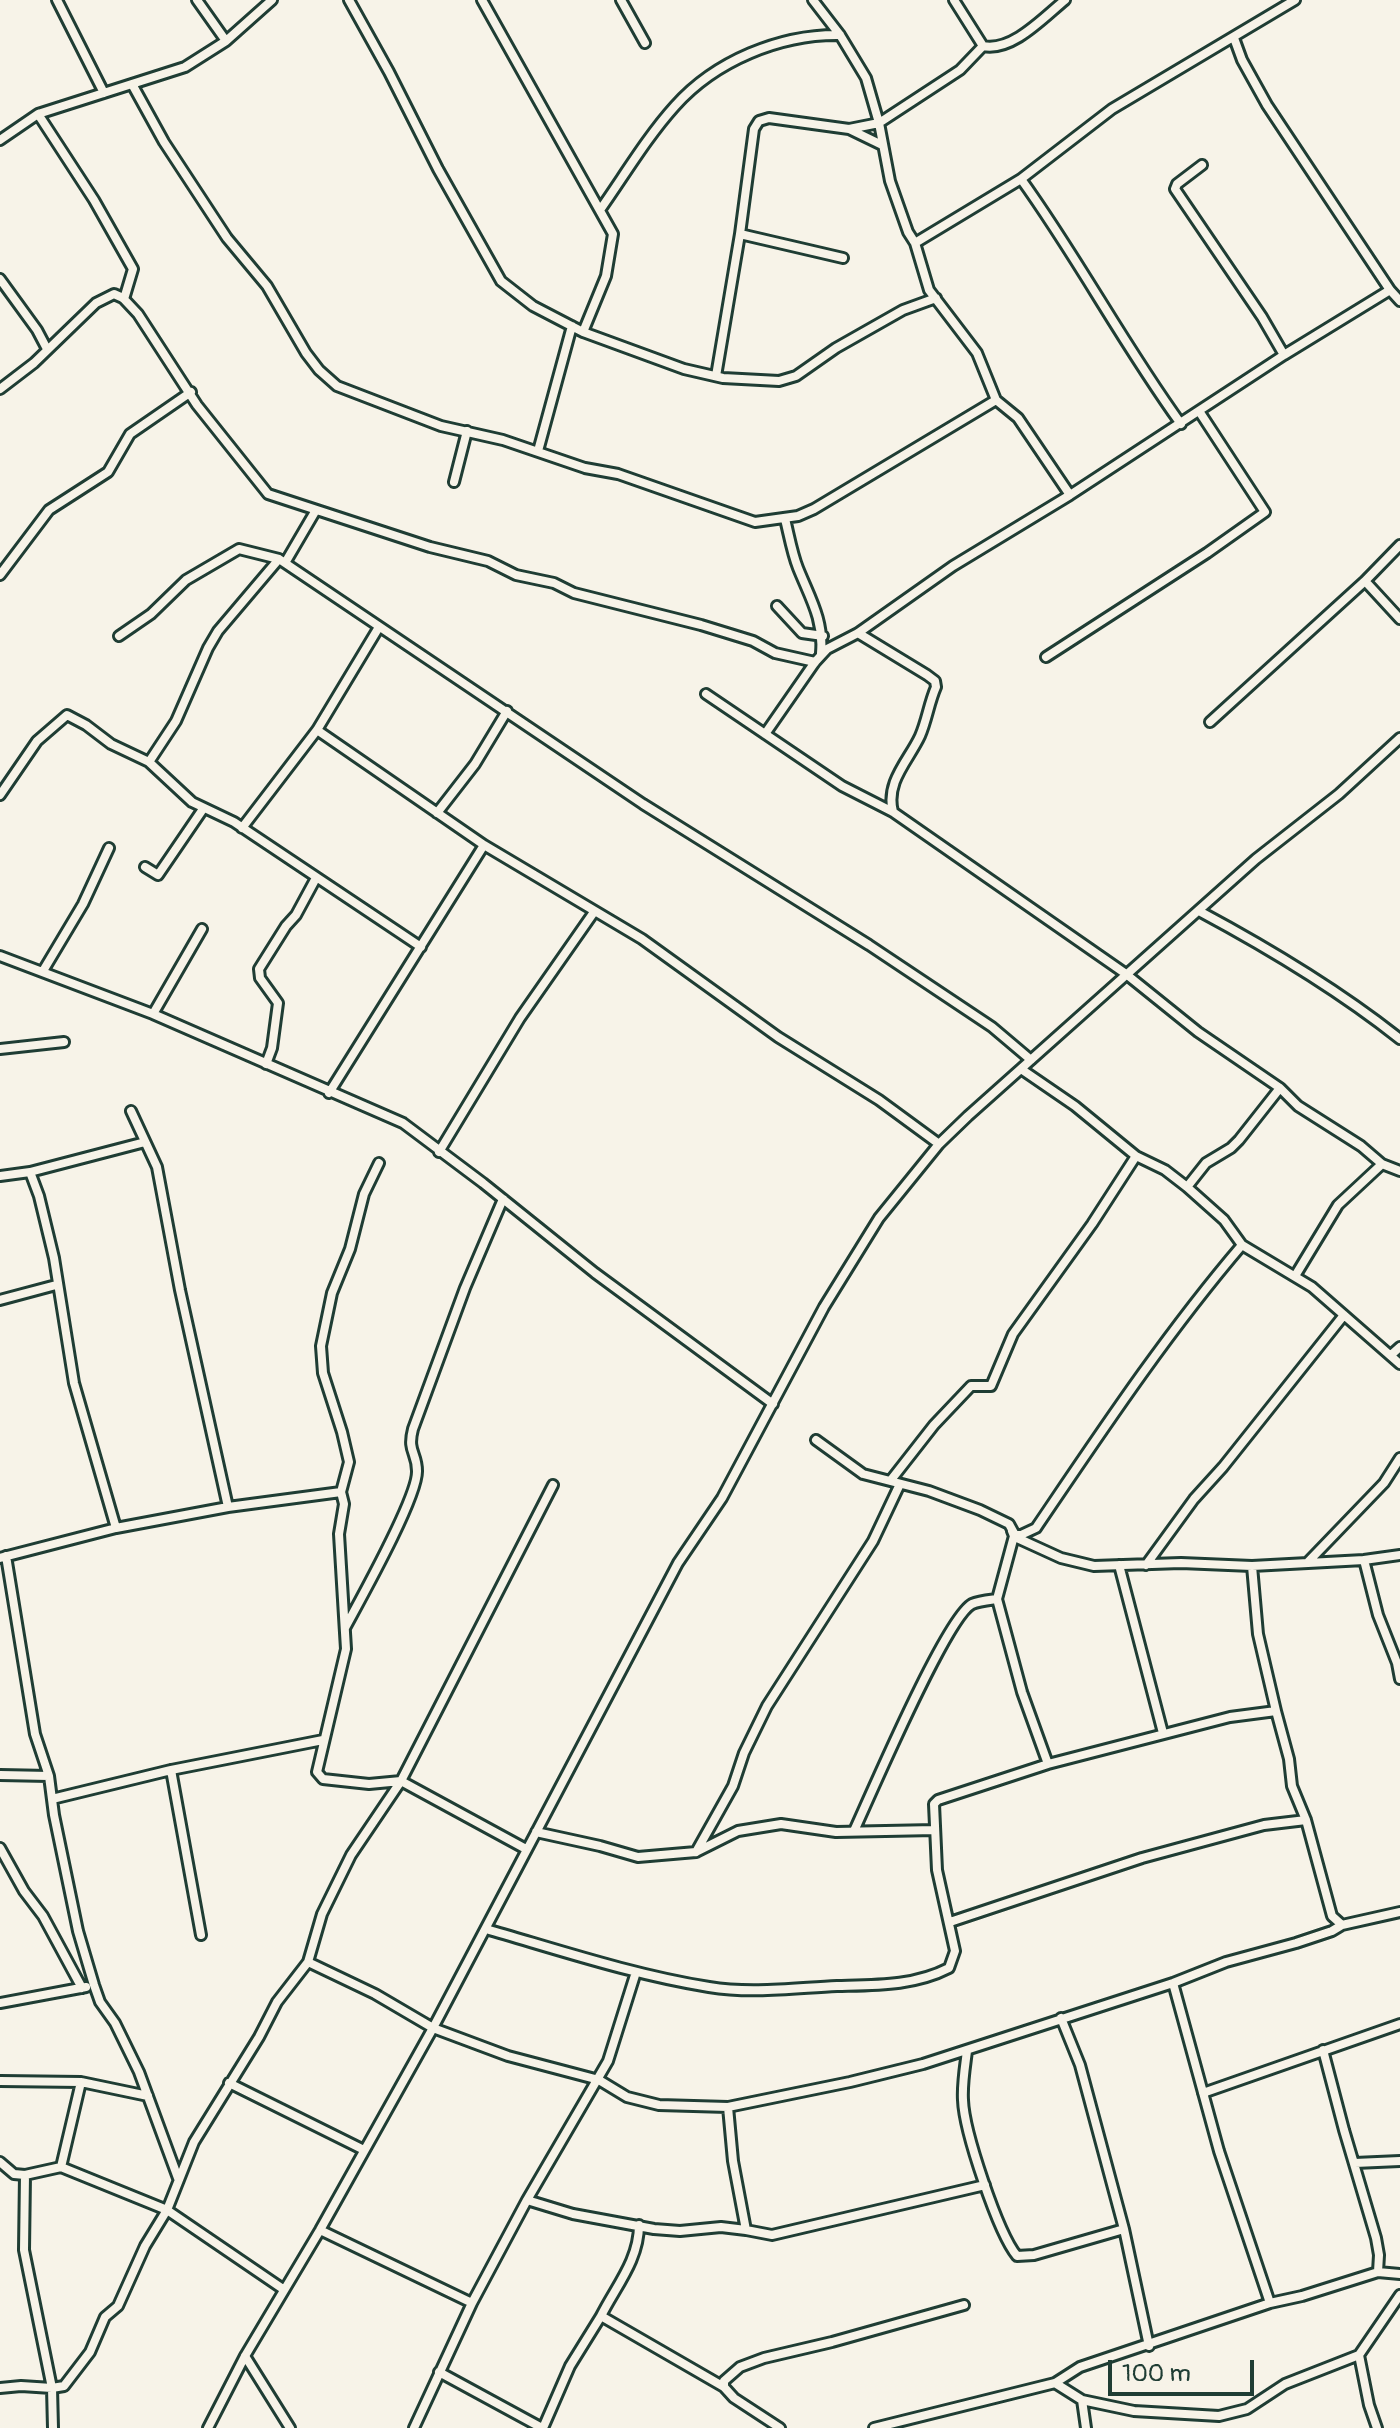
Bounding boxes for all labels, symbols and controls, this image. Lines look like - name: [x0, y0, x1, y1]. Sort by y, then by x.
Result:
- scale bar: [1112, 2344, 1258, 2394]
- text: 100 m: [1122, 2359, 1191, 2388]

